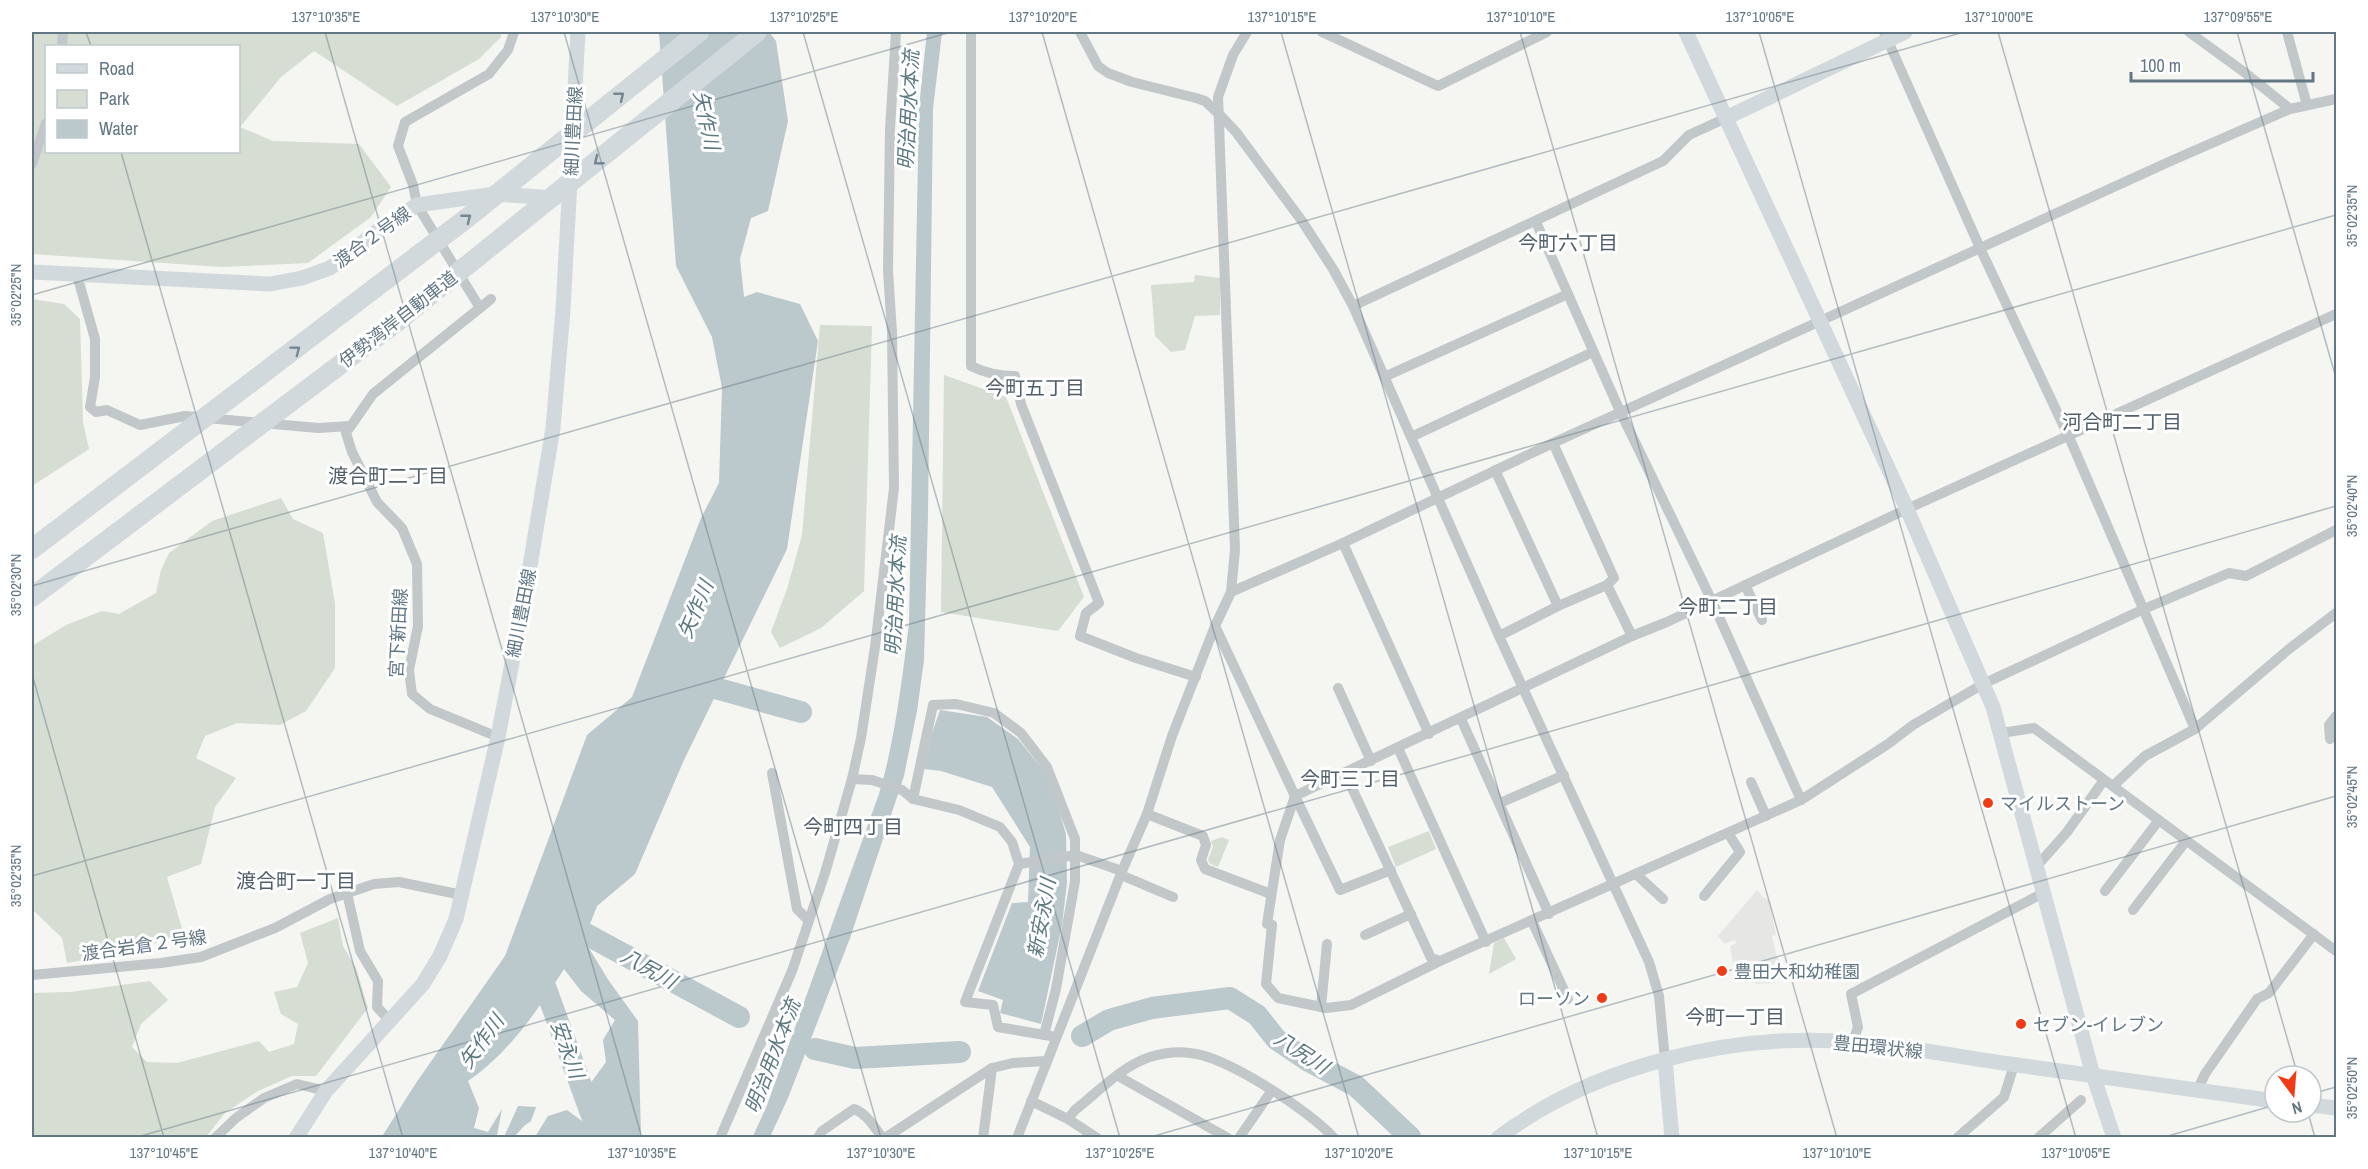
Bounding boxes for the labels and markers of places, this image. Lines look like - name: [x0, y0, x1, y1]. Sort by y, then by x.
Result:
- place label: マイルストーン: [2000, 791, 2125, 816]
- marker: マイルストーン: [1981, 796, 1995, 810]
- place label: 豊田大和幼稚園: [1734, 959, 1860, 984]
- marker: 豊田大和幼稚園: [1715, 964, 1729, 978]
- place label: ローソン: [1518, 986, 1590, 1011]
- marker: ローソン: [1595, 991, 1609, 1005]
- place label: セブン-イレブン: [2033, 1012, 2164, 1037]
- marker: セブン-イレブン: [2014, 1017, 2028, 1031]

